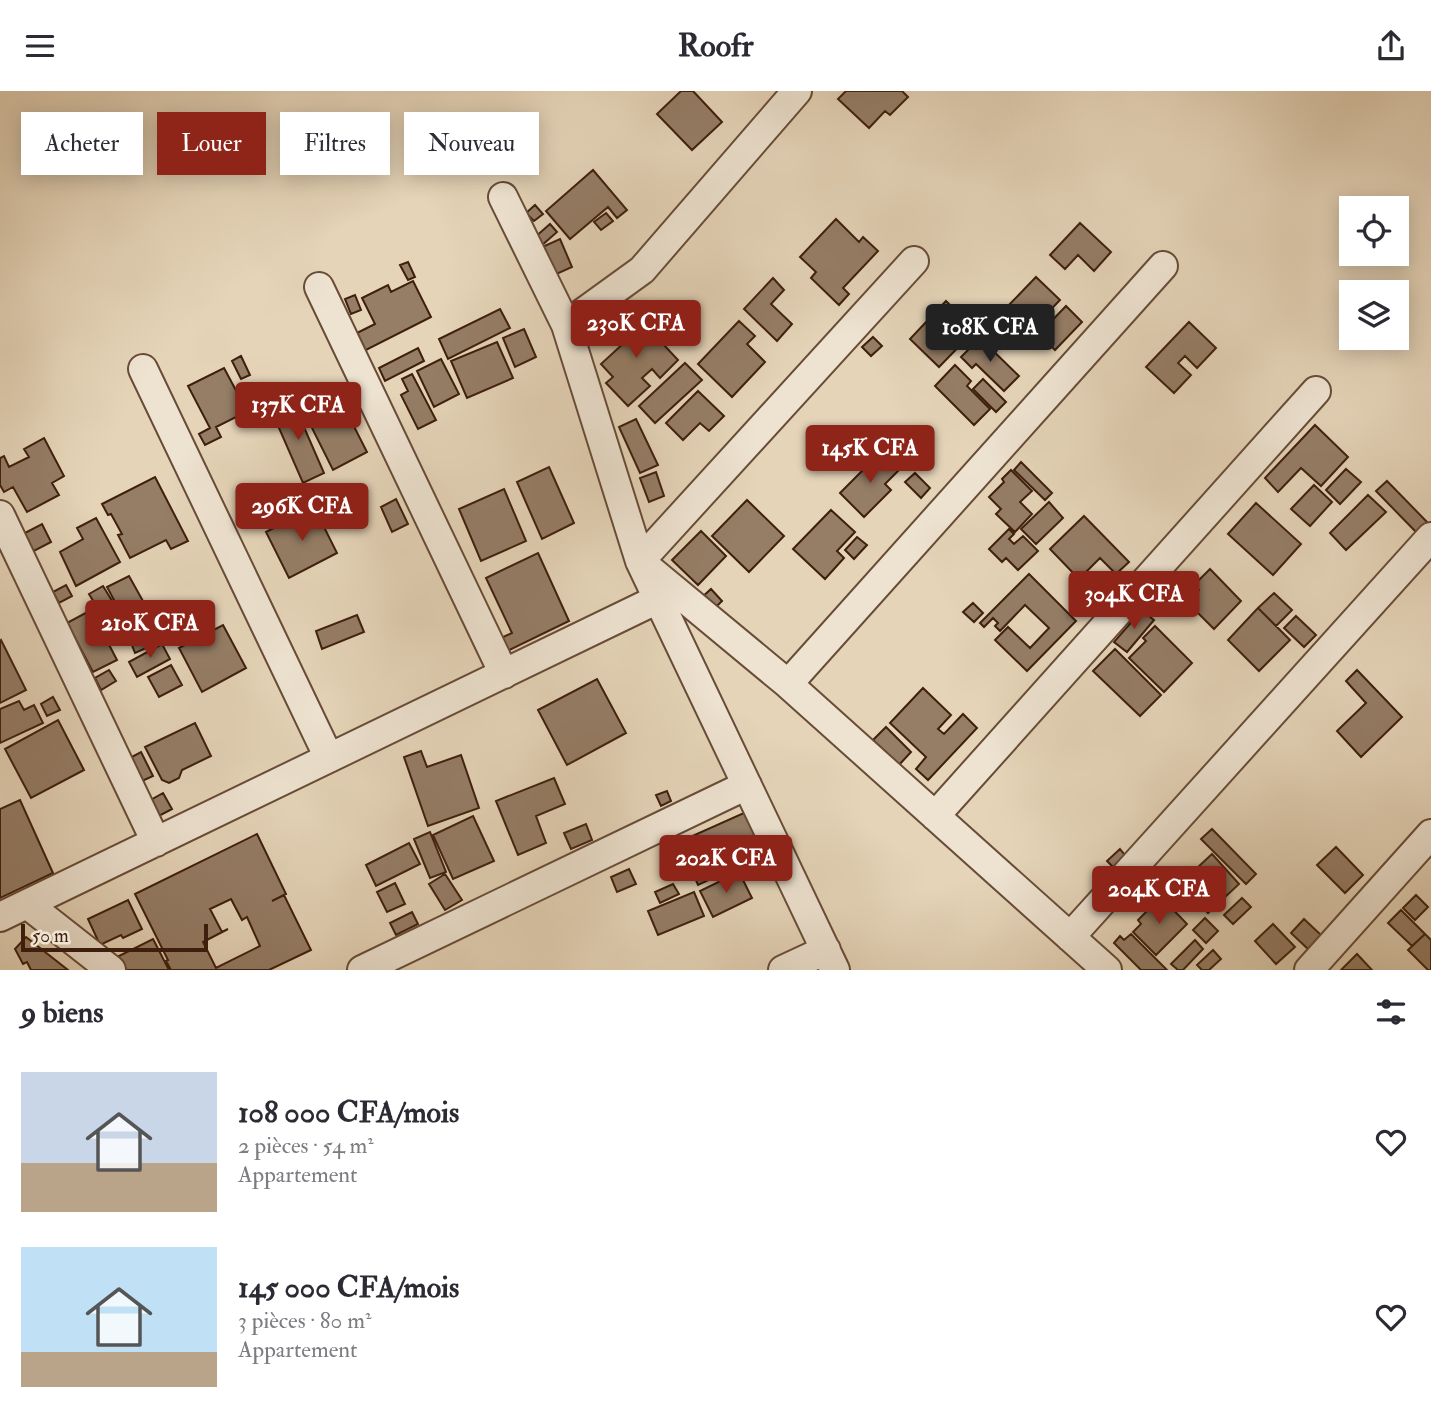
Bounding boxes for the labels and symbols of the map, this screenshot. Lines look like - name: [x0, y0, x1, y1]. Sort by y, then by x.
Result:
- pin: 230K CFA: [564, 301, 708, 360]
- pin: 108K CFA: [918, 305, 1062, 364]
- pin: 137K CFA: [226, 383, 370, 442]
- pin: 145K CFA: [798, 425, 942, 485]
- pin: 296K CFA: [230, 483, 374, 543]
- pin: 304K CFA: [1062, 571, 1206, 631]
- pin: 210K CFA: [78, 601, 222, 660]
- pin: 202K CFA: [654, 835, 798, 895]
- pin: 204K CFA: [1087, 867, 1231, 926]
- scale bar: [21, 921, 208, 953]

